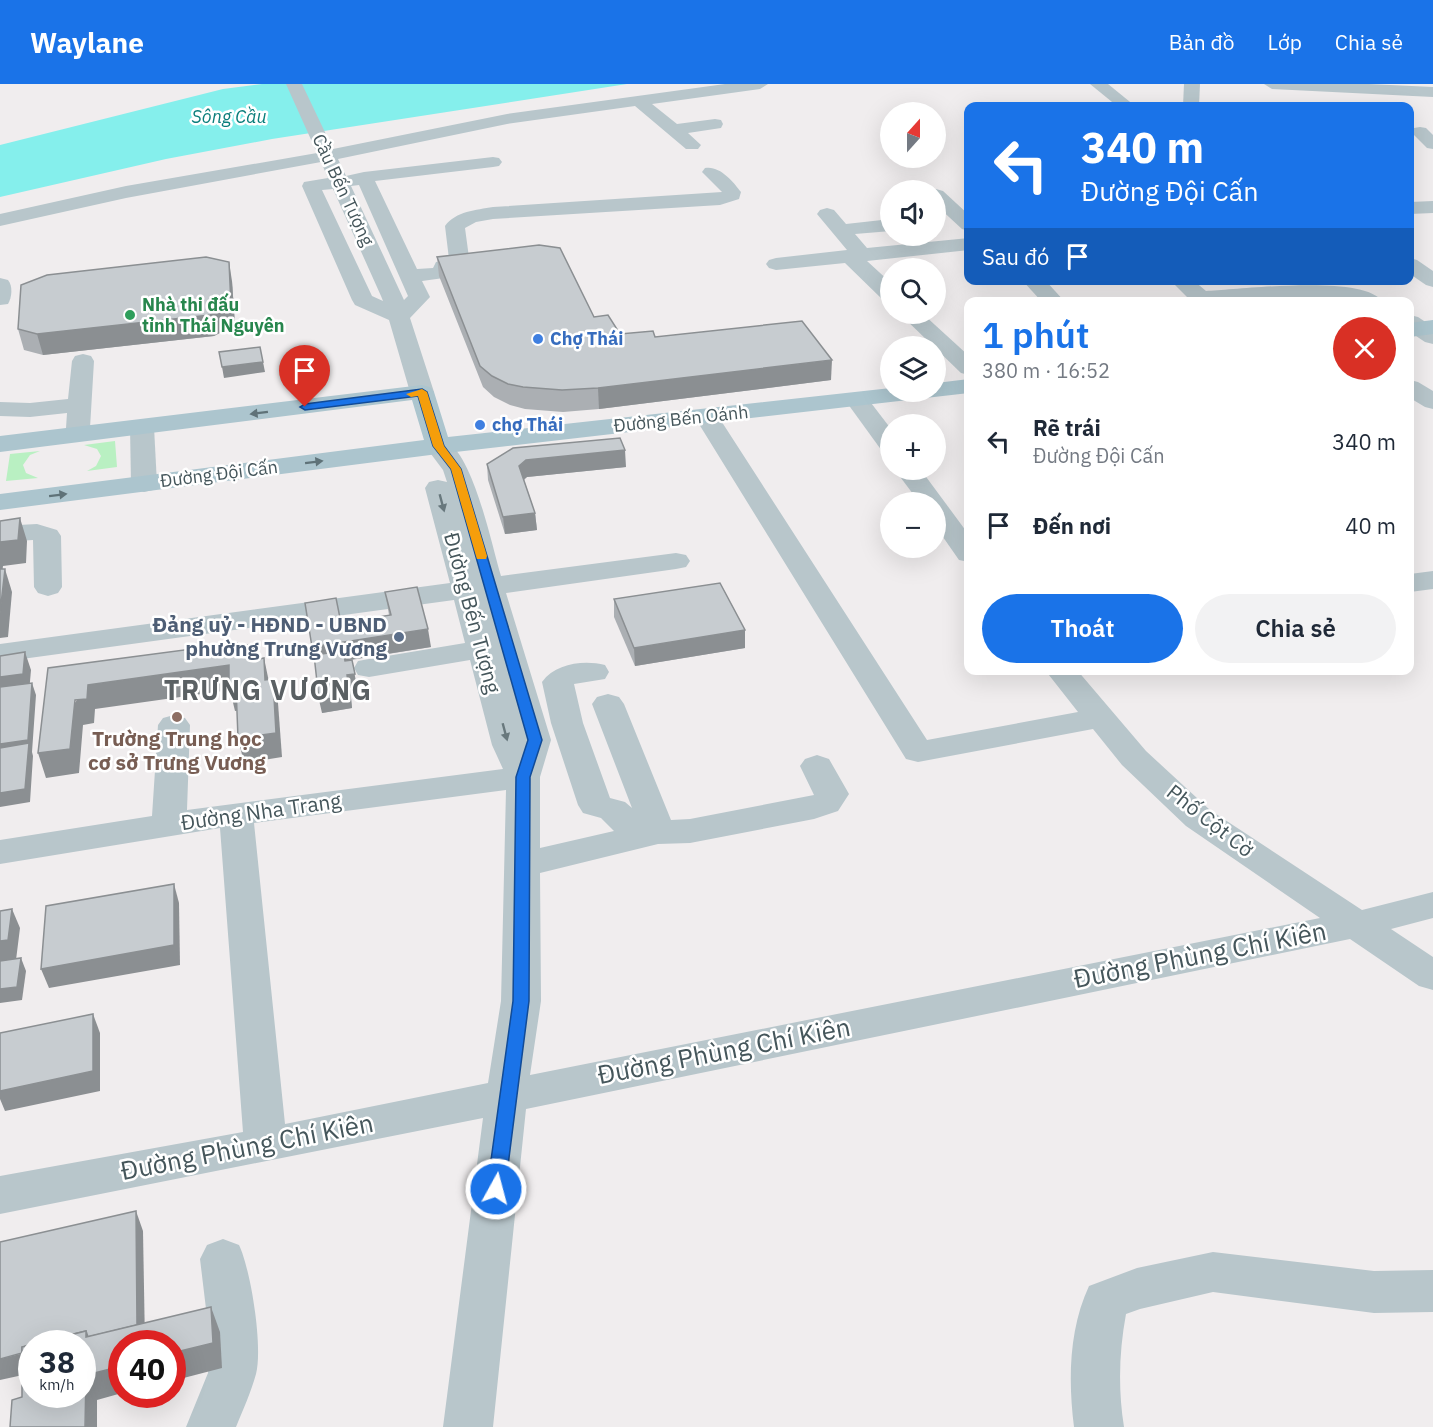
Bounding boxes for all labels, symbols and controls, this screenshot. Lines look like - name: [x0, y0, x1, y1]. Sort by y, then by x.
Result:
- text: Waylane: [30, 24, 144, 61]
- text: Bản đồ: [1169, 28, 1235, 56]
- text: Lớp: [1268, 28, 1302, 56]
- text: Chia sẻ: [1335, 28, 1403, 56]
- north arrow: [880, 102, 946, 168]
- map controls: [880, 102, 946, 558]
- water label: Sông Cầu: [191, 105, 267, 128]
- text: 340 m: [1081, 120, 1204, 175]
- icon: left: [982, 126, 1060, 204]
- street label: Cầu Bến Tượng: [308, 130, 380, 250]
- text: Đường Đội Cấn: [1081, 173, 1259, 208]
- button: sound: [880, 180, 946, 246]
- icon: arrive: [1061, 240, 1094, 273]
- text: Sau đó: [982, 242, 1049, 271]
- button: search: [880, 258, 946, 324]
- place label: Nhà thi đấu tỉnh Thái Nguyên: [142, 293, 285, 337]
- marker: Nhà thi đấu tỉnh Thái Nguyên: [123, 308, 137, 322]
- text: 1 phút: [982, 311, 1090, 358]
- button: close: [1333, 317, 1396, 380]
- place label: Chợ Thái: [550, 327, 623, 350]
- marker: Chợ Thái: [531, 332, 545, 346]
- button: layers: [880, 336, 946, 402]
- pin: [279, 345, 330, 407]
- icon: arrive: [288, 354, 321, 387]
- text: 380 m · 16:52: [982, 357, 1110, 384]
- street label: Đường Bến Oánh: [612, 400, 749, 437]
- one-way arrow: [250, 408, 269, 417]
- place label: chợ Thái: [492, 413, 563, 436]
- text: Rẽ trái: [1033, 413, 1101, 442]
- button: +: [880, 414, 946, 480]
- marker: chợ Thái: [473, 418, 487, 432]
- icon: left: [982, 425, 1015, 458]
- text: 340 m: [1332, 427, 1396, 456]
- text: Đường Đội Cấn: [1033, 442, 1165, 469]
- street label: Đường Đội Cấn: [159, 455, 279, 492]
- one-way arrow: [305, 458, 324, 467]
- one-way arrow: [49, 490, 68, 499]
- button: −: [880, 492, 946, 558]
- one-way arrow: [438, 494, 448, 512]
- icon: arrive: [982, 509, 1015, 542]
- text: Đến nơi: [1033, 511, 1111, 540]
- text: 40 m: [1345, 511, 1396, 540]
- street label: Đường Bến Tượng: [438, 529, 508, 696]
- button: Thoát: [982, 594, 1183, 663]
- button: Chia sẻ: [1195, 594, 1396, 663]
- place label: Đảng uỷ - HĐND - UBND phường Trưng Vương: [153, 610, 387, 662]
- marker: Đảng uỷ - HĐND - UBND phường Trưng Vương: [392, 630, 406, 644]
- district label: TRƯNG VƯƠNG: [164, 672, 372, 707]
- marker: Trường Trung học cơ sở Trưng Vương: [170, 710, 184, 724]
- one-way arrow: [500, 723, 510, 741]
- place label: Trường Trung học cơ sở Trưng Vương: [88, 724, 266, 776]
- street label: Phố Cột Cờ: [1161, 777, 1260, 863]
- street label: Đường Nha Trang: [179, 786, 343, 836]
- street label: Đường Phùng Chí Kiên: [1070, 913, 1329, 995]
- street label: Đường Phùng Chí Kiên: [594, 1009, 853, 1091]
- street label: Đường Phùng Chí Kiên: [117, 1105, 376, 1187]
- position arrow: [464, 1157, 528, 1221]
- speed limit sign: 40: [108, 1330, 186, 1408]
- text: 38: [39, 1342, 75, 1381]
- text: km/h: [39, 1375, 75, 1394]

